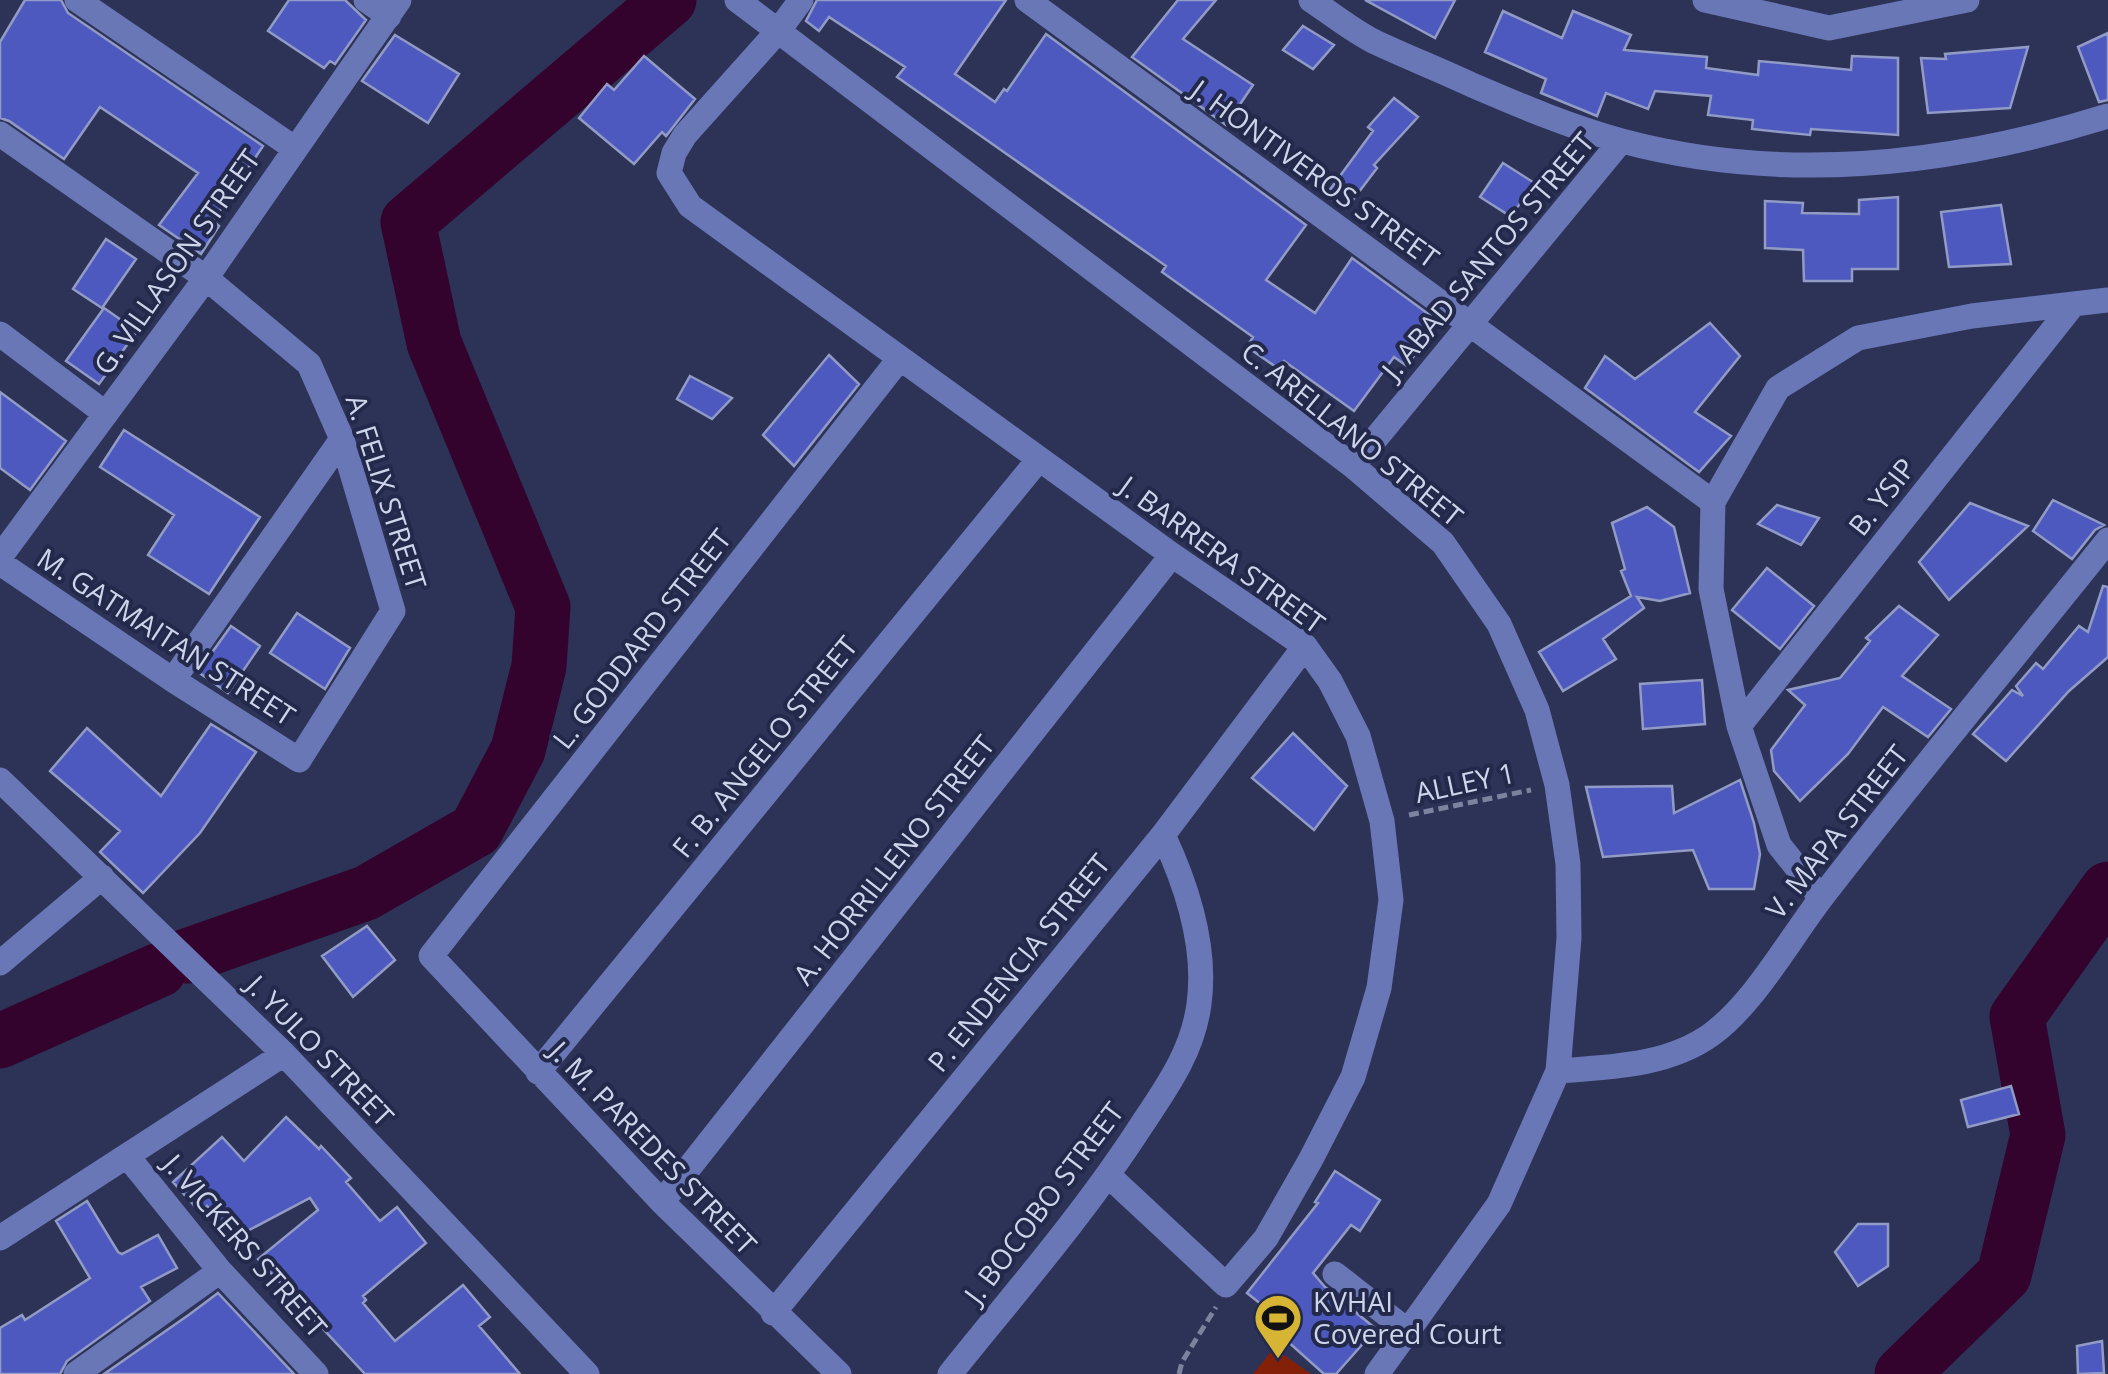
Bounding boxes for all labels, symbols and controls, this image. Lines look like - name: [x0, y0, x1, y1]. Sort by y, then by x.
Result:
- street label: J. HONTIVEROS STREET: [1182, 69, 1448, 276]
- street label: J. ABAD SANTOS STREET: [1371, 123, 1602, 389]
- street label: G. VILLASON STREET: [84, 141, 269, 381]
- street label: C. ARELLANO STREET: [1234, 332, 1472, 535]
- street label: A. FELIX STREET: [338, 389, 437, 595]
- street label: B. YSIP: [1839, 450, 1923, 543]
- street label: J. BARRERA STREET: [1110, 465, 1333, 642]
- street label: L. GODDARD STREET: [543, 520, 739, 756]
- street label: M. GATMAITAN STREET: [30, 539, 303, 734]
- street label: F. B. ANGELO STREET: [663, 627, 866, 865]
- street label: A. HORRILLENO STREET: [784, 726, 1003, 992]
- street label: V. MAPA STREET: [1756, 736, 1916, 926]
- street label: ALLEY 1: [1411, 753, 1518, 811]
- street label: P. ENDENCIA STREET: [918, 845, 1118, 1079]
- street label: J. YULO STREET: [237, 964, 403, 1135]
- street label: J. M. PAREDES STREET: [540, 1030, 766, 1263]
- street label: J. BOCOBO STREET: [953, 1093, 1132, 1313]
- street label: J. VICKERS STREET: [154, 1143, 336, 1346]
- place label: KVHAI Covered Court: [1313, 1282, 1502, 1352]
- sports icon: KVHAI Covered Court: [1252, 1292, 1304, 1360]

